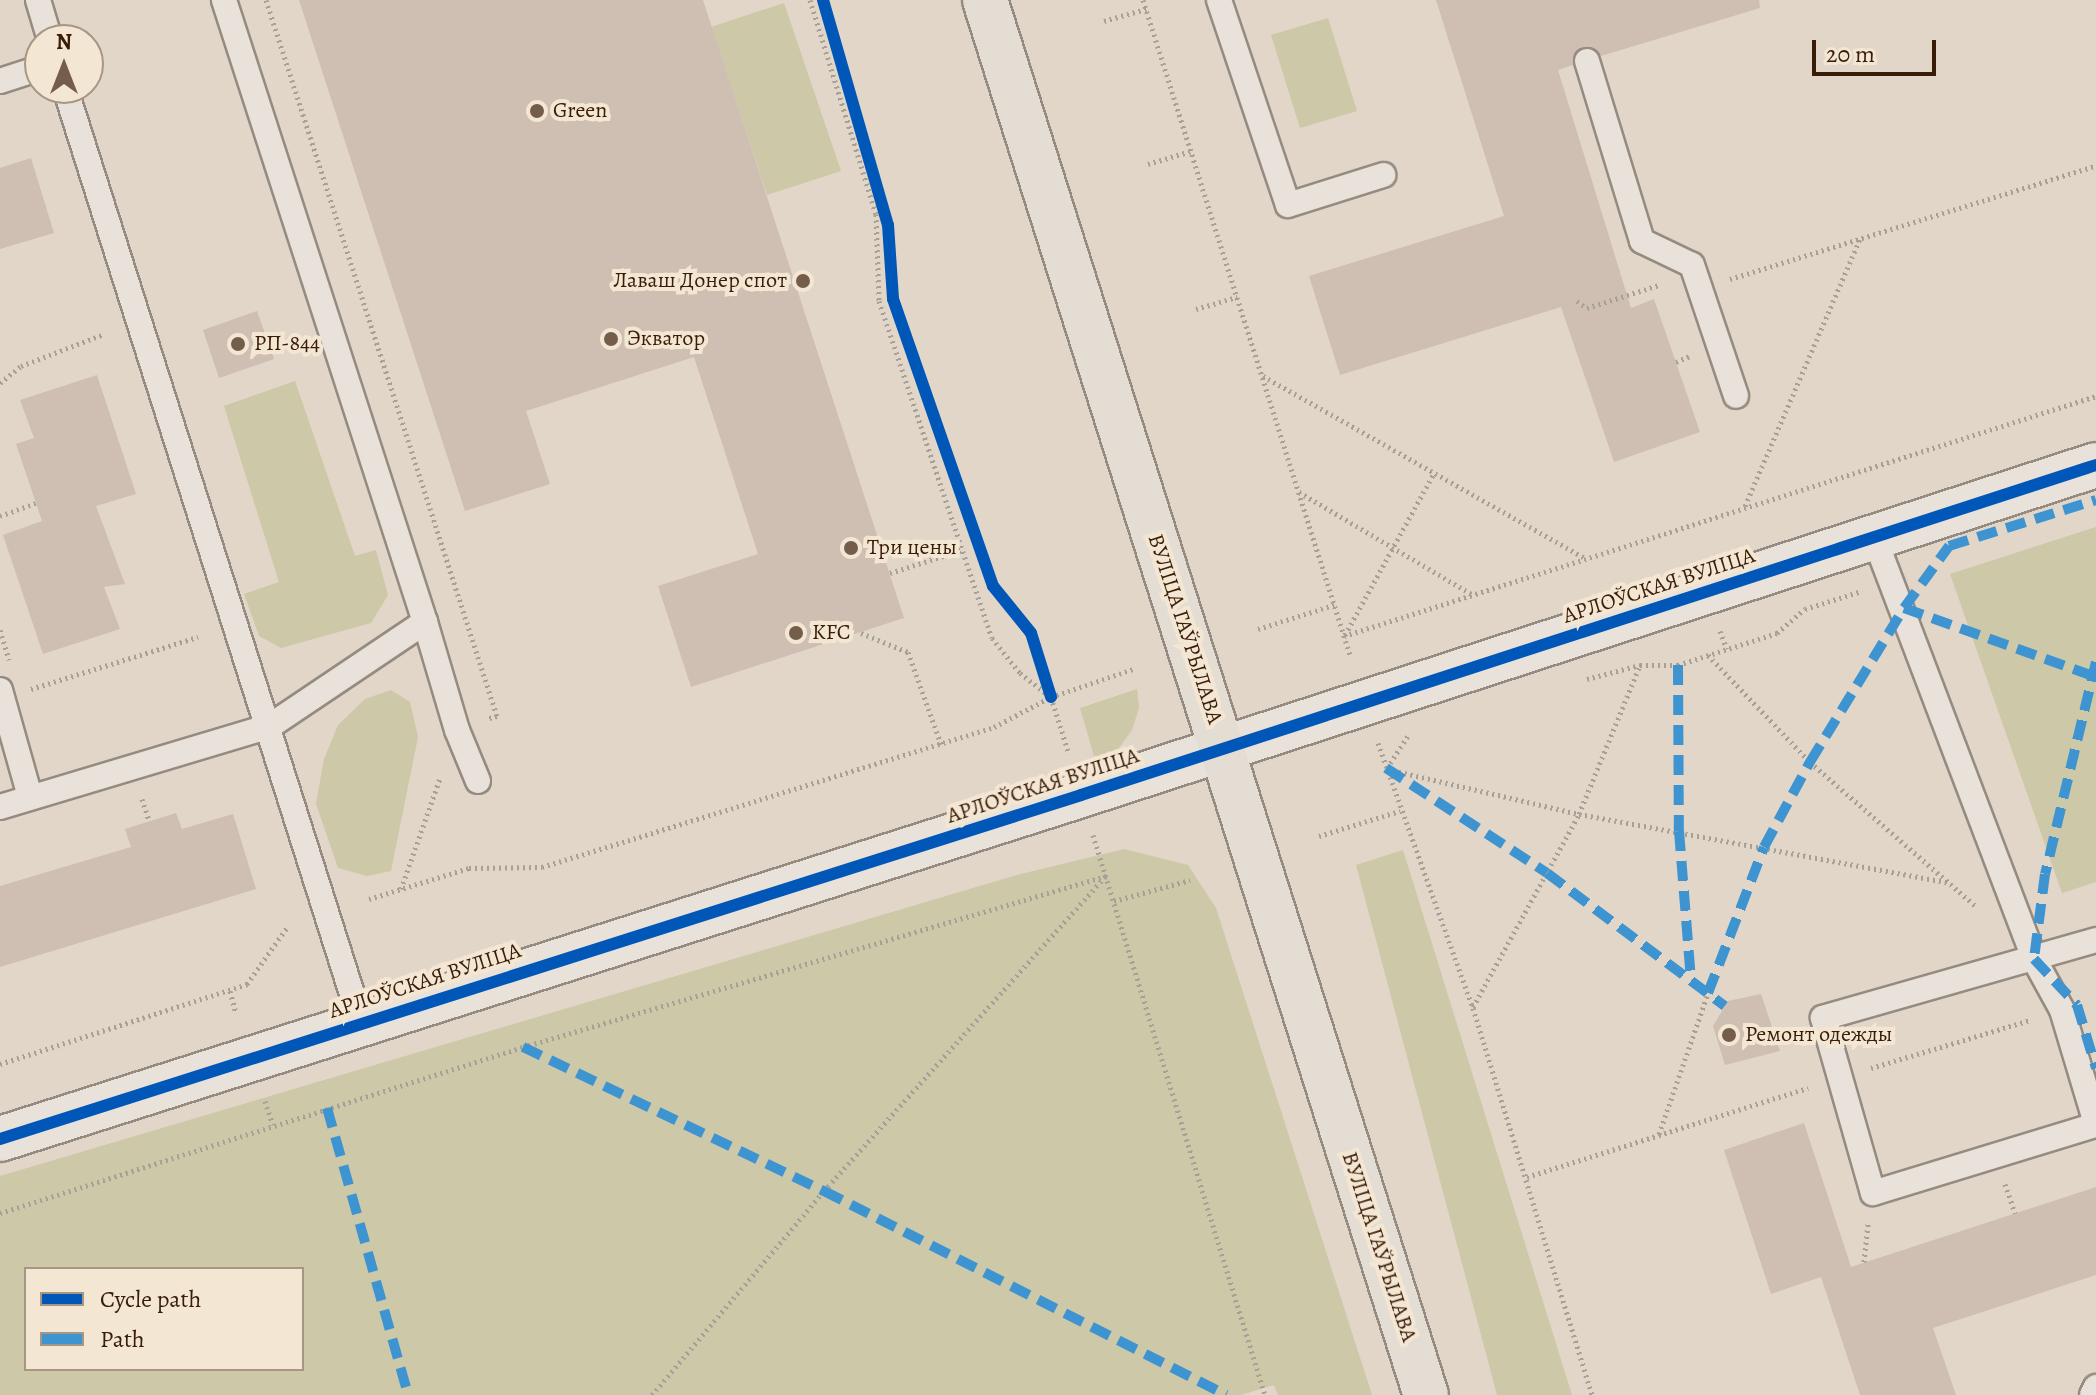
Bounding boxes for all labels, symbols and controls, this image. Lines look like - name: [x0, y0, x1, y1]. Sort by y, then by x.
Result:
- north arrow: [24, 24, 104, 104]
- scale bar: [1816, 24, 1940, 74]
- text: N: [56, 27, 72, 57]
- text: 20 m: [1826, 38, 1875, 70]
- place label: Green: [553, 98, 607, 124]
- marker: Green: [528, 102, 546, 120]
- place label: Лаваш Донер спот: [613, 268, 787, 294]
- marker: Лаваш Донер спот: [794, 272, 812, 290]
- place label: Экватор: [627, 326, 705, 352]
- marker: Экватор: [602, 330, 620, 348]
- place label: РП-844: [254, 331, 320, 357]
- marker: РП-844: [229, 335, 247, 353]
- street label: ВУЛІЦА ГАЎРЫЛАВА: [1142, 531, 1228, 727]
- place label: Три цены: [867, 535, 957, 561]
- marker: Три цены: [842, 539, 860, 557]
- street label: АРЛОЎСКАЯ ВУЛІЦА: [1560, 542, 1758, 630]
- place label: KFC: [812, 620, 851, 646]
- marker: KFC: [787, 624, 805, 642]
- street label: АРЛОЎСКАЯ ВУЛІЦА: [944, 742, 1142, 830]
- street label: АРЛОЎСКАЯ ВУЛІЦА: [326, 937, 524, 1025]
- place label: Ремонт одежды: [1745, 1022, 1893, 1048]
- marker: Ремонт одежды: [1720, 1026, 1738, 1044]
- street label: ВУЛІЦА ГАЎРЫЛАВА: [1336, 1149, 1422, 1345]
- legend: [24, 1267, 304, 1371]
- text: Cycle path: [100, 1283, 201, 1315]
- text: Path: [100, 1323, 145, 1355]

